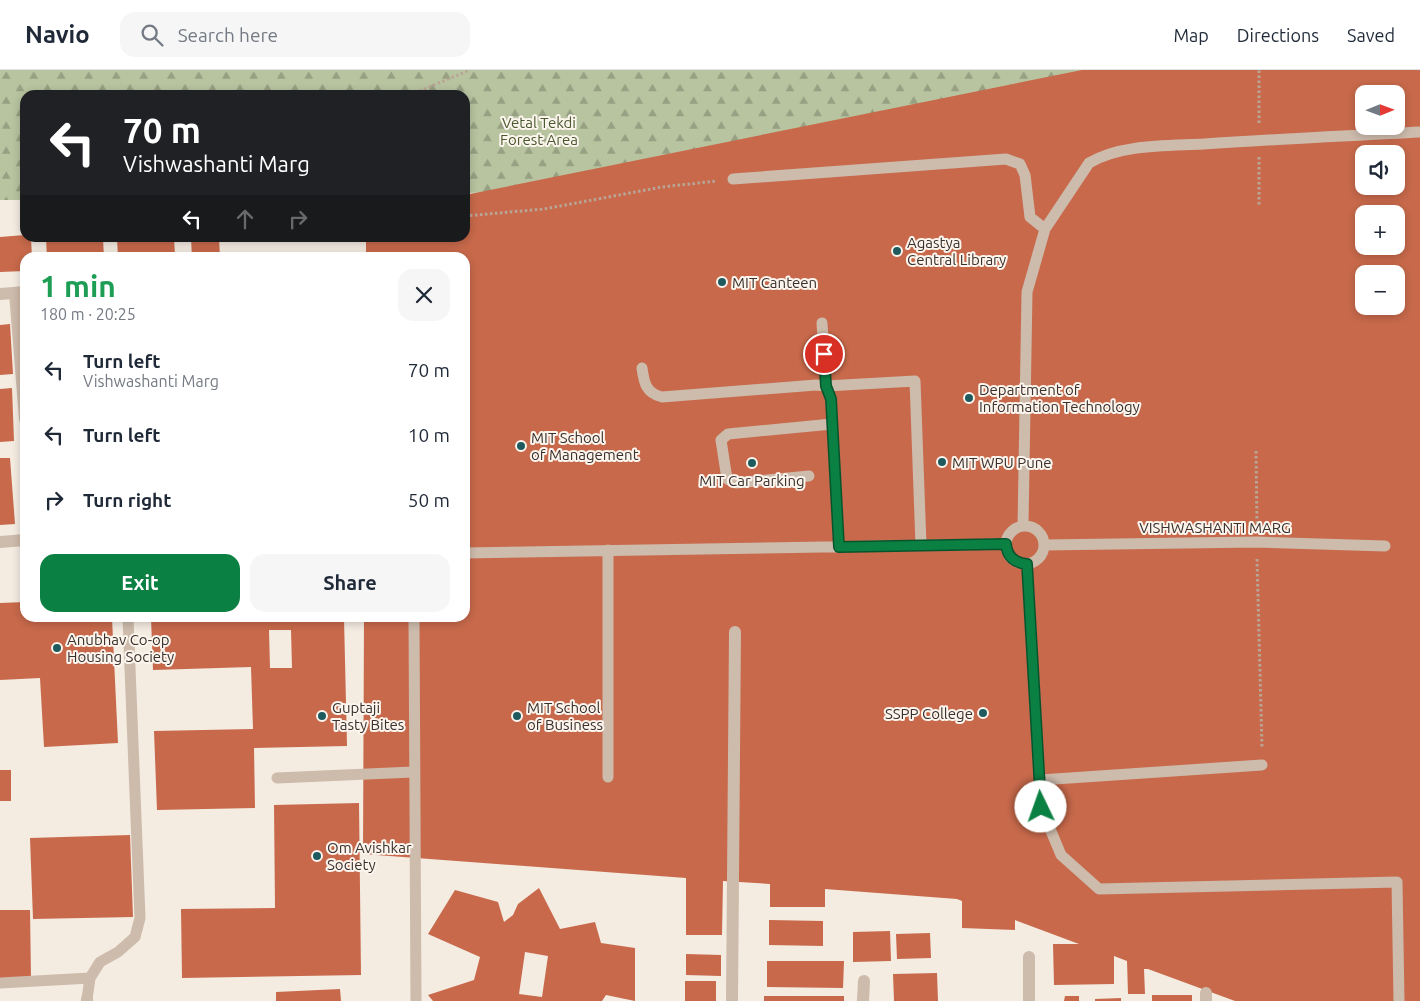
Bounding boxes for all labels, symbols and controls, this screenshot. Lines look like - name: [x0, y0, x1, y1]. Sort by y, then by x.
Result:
- search box: [120, 12, 470, 57]
- text: Navio: [25, 21, 90, 48]
- icon: search: [138, 21, 166, 49]
- text: Search here: [178, 24, 278, 46]
- text: Map: [1173, 25, 1209, 45]
- text: Directions: [1237, 25, 1319, 45]
- text: Saved: [1347, 25, 1395, 45]
- north arrow: [1355, 85, 1405, 135]
- map controls: [1355, 85, 1405, 315]
- icon: left: [40, 110, 105, 175]
- text: 70 m: [123, 110, 201, 150]
- park label: Vetal Tekdi Forest Area: [500, 114, 578, 148]
- button: sound: [1355, 145, 1405, 195]
- text: Vishwashanti Marg: [123, 151, 310, 176]
- icon: left: [178, 205, 206, 233]
- icon: ahead: [231, 205, 259, 233]
- icon: right: [284, 205, 312, 233]
- button: +: [1355, 205, 1405, 255]
- place label: Agastya Central Library: [907, 234, 1006, 268]
- marker: Agastya Central Library: [891, 245, 903, 257]
- button: −: [1355, 265, 1405, 315]
- text: 1 min: [40, 269, 116, 303]
- button: close: [398, 269, 450, 321]
- place label: MIT Canteen: [732, 274, 817, 291]
- marker: MIT Canteen: [716, 276, 728, 288]
- text: 180 m · 20:25: [40, 305, 136, 323]
- pin: [803, 333, 845, 375]
- icon: arrive: [810, 340, 838, 368]
- text: Turn left: [83, 350, 161, 372]
- icon: left: [40, 356, 68, 384]
- text: 70 m: [408, 359, 450, 381]
- text: Vishwashanti Marg: [83, 372, 219, 390]
- place label: Department of Information Technology: [979, 381, 1140, 415]
- marker: Department of Information Technology: [963, 392, 975, 404]
- icon: left: [40, 421, 68, 449]
- text: Turn left: [83, 424, 161, 446]
- text: 10 m: [408, 424, 450, 446]
- place label: MIT School of Management: [531, 429, 639, 463]
- marker: MIT School of Management: [515, 440, 527, 452]
- place label: MIT WPU Pune: [952, 454, 1052, 471]
- marker: MIT WPU Pune: [936, 456, 948, 468]
- marker: MIT Car Parking: [746, 457, 758, 469]
- place label: MIT Car Parking: [699, 472, 805, 489]
- icon: right: [40, 486, 68, 514]
- text: Turn right: [83, 489, 171, 511]
- text: 50 m: [408, 489, 450, 511]
- street label: VISHWASHANTI MARG: [1139, 519, 1291, 536]
- button: Exit: [40, 554, 240, 612]
- button: Share: [250, 554, 450, 612]
- place label: Anubhav Co-op Housing Society: [67, 631, 174, 665]
- marker: Anubhav Co-op Housing Society: [51, 642, 63, 654]
- place label: Guptaji Tasty Bites: [332, 699, 404, 733]
- place label: MIT School of Business: [527, 699, 603, 733]
- place label: SSPP College: [885, 705, 973, 722]
- marker: SSPP College: [977, 707, 989, 719]
- marker: Guptaji Tasty Bites: [316, 710, 328, 722]
- marker: MIT School of Business: [511, 710, 523, 722]
- position arrow: [1014, 780, 1066, 832]
- place label: Om Avishkar Society: [327, 839, 412, 873]
- marker: Om Avishkar Society: [311, 850, 323, 862]

